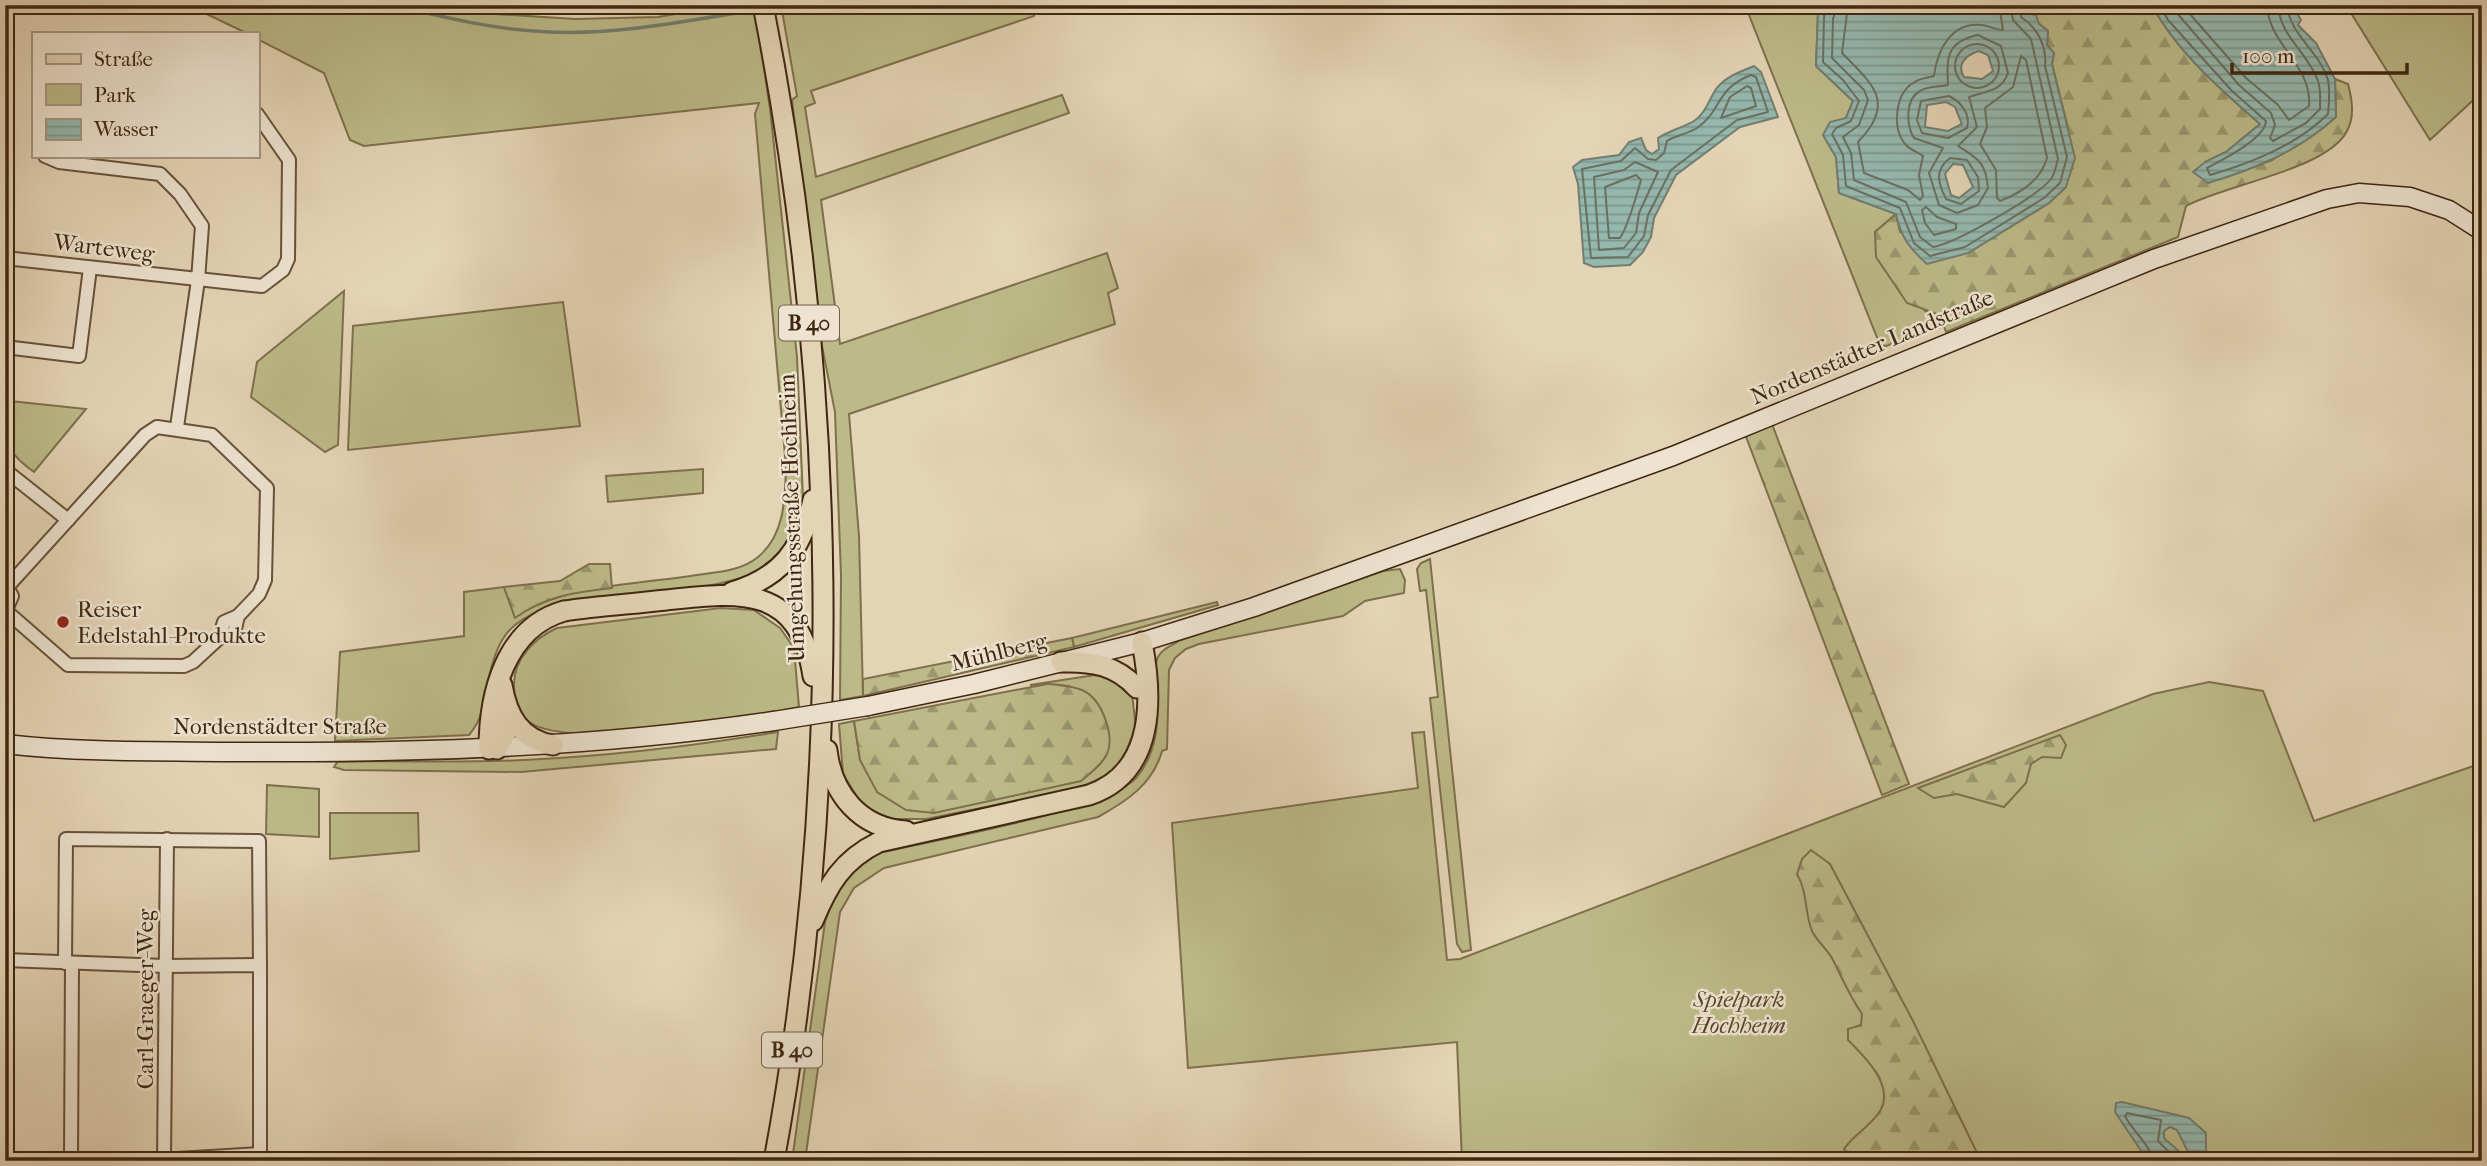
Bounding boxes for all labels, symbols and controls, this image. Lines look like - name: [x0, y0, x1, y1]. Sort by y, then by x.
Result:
- legend: [32, 32, 259, 158]
- scale bar: [2232, 32, 2406, 76]
- text: 100 m: [2242, 44, 2295, 68]
- text: Straße: [94, 47, 153, 71]
- text: Park: [94, 83, 136, 107]
- text: Wasser: [93, 117, 158, 141]
- street label: Warteweg: [51, 228, 157, 268]
- street label: Nordenstädter Landstraße: [1747, 284, 1997, 410]
- road number: B 40: [779, 306, 839, 340]
- street label: Umgehungsstraße Hochheim: [773, 373, 811, 663]
- place label: Reiser Edelstahl-Produkte: [77, 596, 266, 649]
- marker: Reiser Edelstahl-Produkte: [55, 614, 71, 630]
- street label: Mühlberg: [948, 627, 1051, 677]
- street label: Nordenstädter Straße: [173, 713, 387, 740]
- street label: Carl-Graeger-Weg: [132, 908, 159, 1089]
- park label: Spielpark Hochheim: [1691, 986, 1786, 1039]
- road number: B 40: [762, 1032, 822, 1068]

